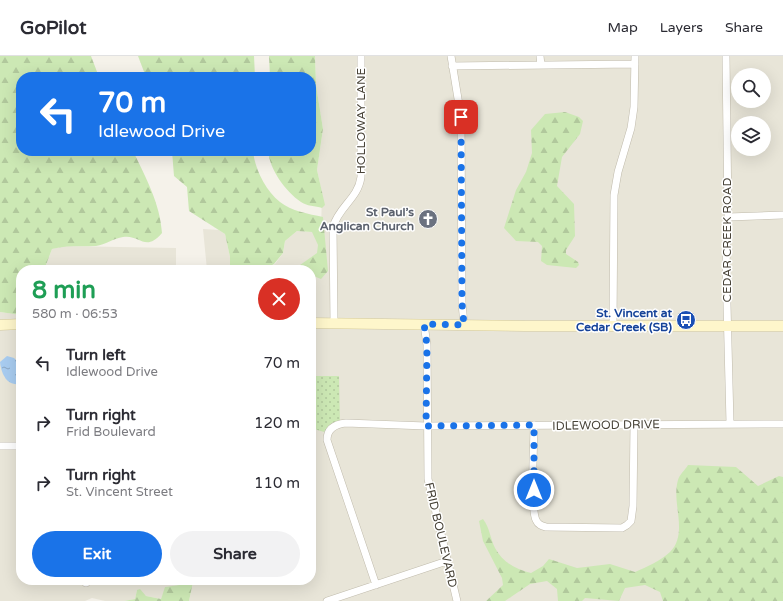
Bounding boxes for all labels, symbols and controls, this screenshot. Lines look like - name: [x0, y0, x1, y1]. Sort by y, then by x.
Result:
- text: GoPilot: [20, 17, 86, 39]
- text: Map: [608, 19, 638, 36]
- text: Layers: [660, 19, 703, 36]
- text: Share: [725, 19, 763, 36]
- street label: HOLLOWAY LANE: [354, 67, 368, 174]
- map controls: [731, 68, 771, 156]
- button: search: [731, 68, 771, 108]
- text: 70 m: [98, 86, 166, 120]
- icon: left: [32, 88, 84, 140]
- pin: [444, 100, 478, 134]
- icon: arrive: [450, 106, 472, 128]
- button: layers: [731, 116, 771, 156]
- text: Idlewood Drive: [98, 120, 225, 142]
- street label: CEDAR CREEK ROAD: [720, 178, 734, 302]
- place label: St Paul’s Anglican Church: [320, 205, 414, 234]
- church icon: St Paul’s Anglican Church: [417, 208, 439, 230]
- text: 8 min: [32, 276, 96, 305]
- button: close: [258, 278, 300, 320]
- text: 580 m · 06:53: [32, 306, 118, 322]
- place label: St. Vincent at Cedar Creek (SB): [576, 306, 672, 334]
- bus stop icon: St. Vincent at Cedar Creek (SB): [675, 309, 697, 331]
- text: Turn left: [66, 346, 126, 364]
- icon: left: [32, 352, 54, 374]
- text: 70 m: [263, 354, 300, 372]
- text: Idlewood Drive: [66, 364, 158, 380]
- text: Turn right: [66, 406, 136, 424]
- icon: right: [32, 412, 54, 434]
- text: 120 m: [254, 414, 300, 432]
- street label: IDLEWOOD DRIVE: [552, 417, 660, 433]
- text: Frid Boulevard: [66, 424, 156, 440]
- text: Turn right: [66, 466, 136, 484]
- position arrow: [513, 469, 555, 511]
- icon: right: [32, 472, 54, 494]
- text: 110 m: [254, 474, 300, 492]
- street label: FRID BOULEVARD: [422, 481, 460, 589]
- text: St. Vincent Street: [66, 484, 173, 500]
- button: Exit: [32, 531, 162, 577]
- button: Share: [170, 531, 300, 577]

